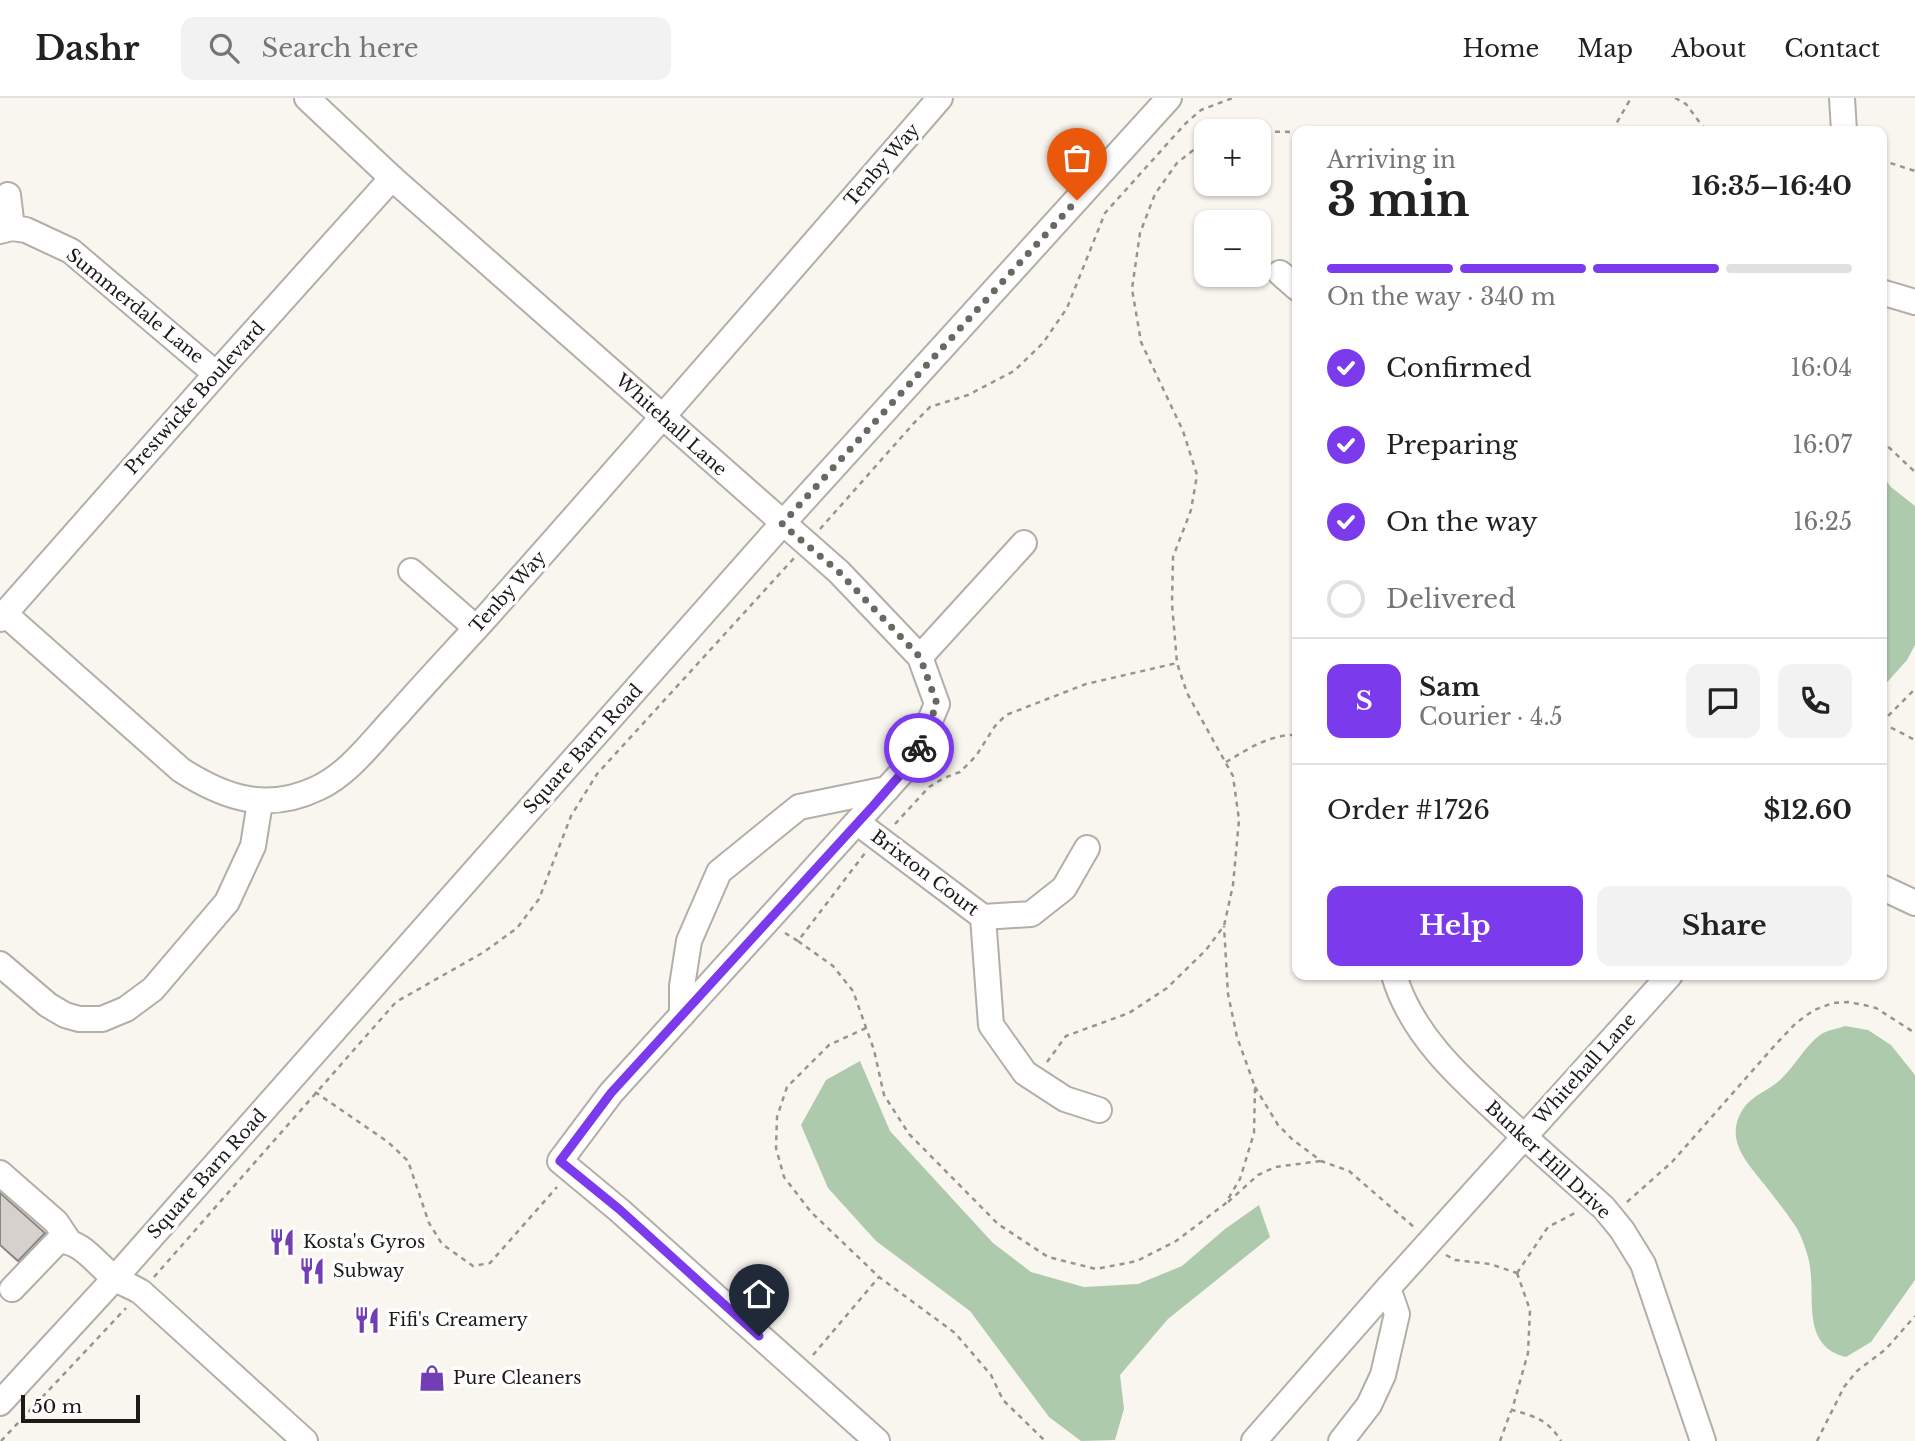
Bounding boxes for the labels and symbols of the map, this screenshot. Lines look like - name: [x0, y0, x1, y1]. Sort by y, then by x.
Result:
- street label: Tenby Way: [840, 119, 924, 211]
- pin: [1047, 128, 1107, 200]
- street label: Summerdale Lane: [62, 244, 208, 368]
- street label: Prestwicke Boulevard: [121, 317, 269, 479]
- street label: Whitehall Lane: [610, 369, 731, 481]
- street label: Tenby Way: [465, 546, 551, 638]
- street label: Square Barn Road: [519, 680, 647, 818]
- courier: [884, 713, 954, 783]
- street label: Brixton Court: [867, 825, 983, 921]
- street label: Whitehall Lane: [1529, 1009, 1641, 1130]
- street label: Bunker Hill Drive: [1481, 1096, 1615, 1224]
- street label: Square Barn Road: [143, 1105, 271, 1243]
- restaurant icon: Kosta's Gyros: [267, 1227, 297, 1257]
- place label: Kosta's Gyros: [303, 1231, 425, 1253]
- restaurant icon: Subway: [297, 1256, 327, 1286]
- place label: Subway: [333, 1260, 405, 1282]
- pin: [729, 1264, 789, 1336]
- restaurant icon: Fifi's Creamery: [352, 1305, 382, 1335]
- place label: Fifi's Creamery: [388, 1309, 528, 1331]
- shop icon: Pure Cleaners: [417, 1363, 447, 1393]
- place label: Pure Cleaners: [453, 1367, 581, 1389]
- scale bar: [21, 1392, 140, 1424]

